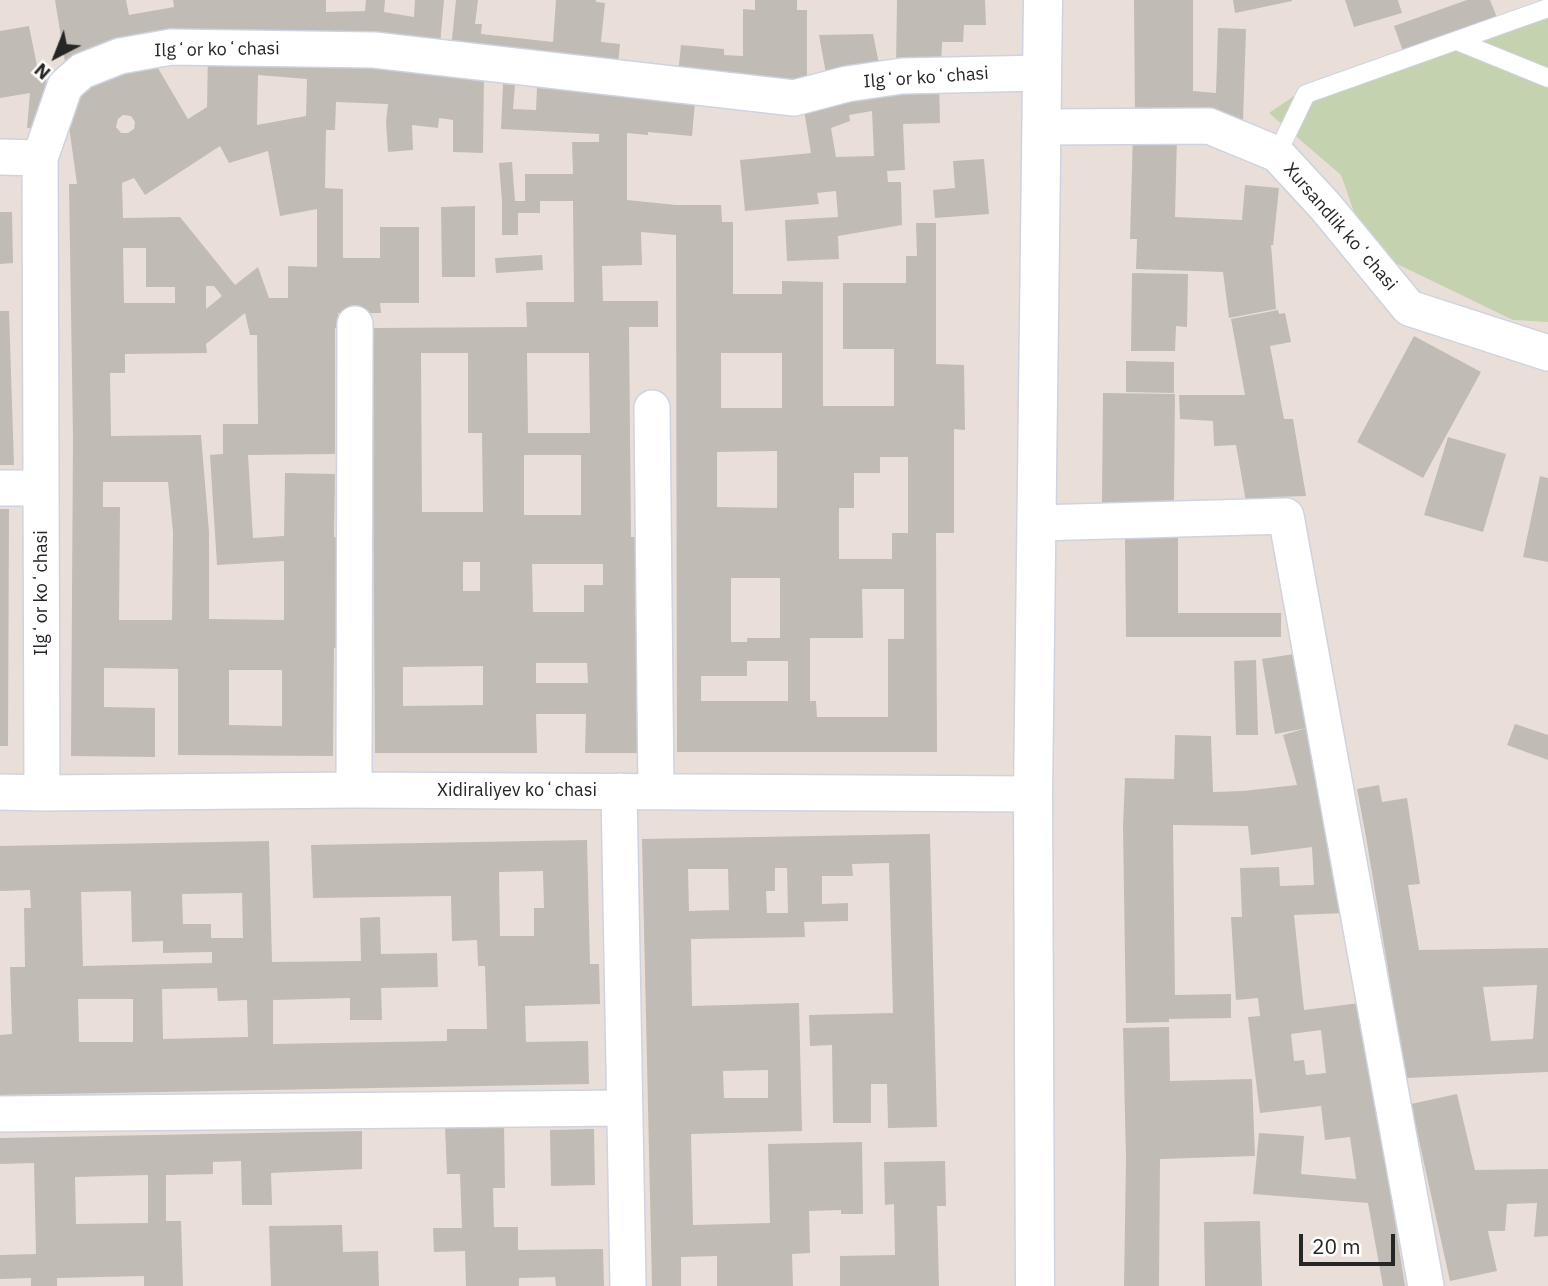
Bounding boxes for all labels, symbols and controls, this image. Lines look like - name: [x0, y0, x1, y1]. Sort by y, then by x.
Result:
- north arrow: [21, 21, 91, 91]
- street label: Ilgʻor koʻchasi: [154, 38, 280, 62]
- text: N: [29, 58, 55, 85]
- street label: Ilgʻor koʻchasi: [863, 63, 989, 93]
- street label: Xursandlik koʻchasi: [1279, 159, 1401, 295]
- street label: Ilgʻor koʻchasi: [31, 530, 53, 656]
- street label: Xidiraliyev koʻchasi: [437, 780, 597, 802]
- scale bar: [1303, 1220, 1399, 1264]
- text: 20 m: [1312, 1232, 1361, 1260]

